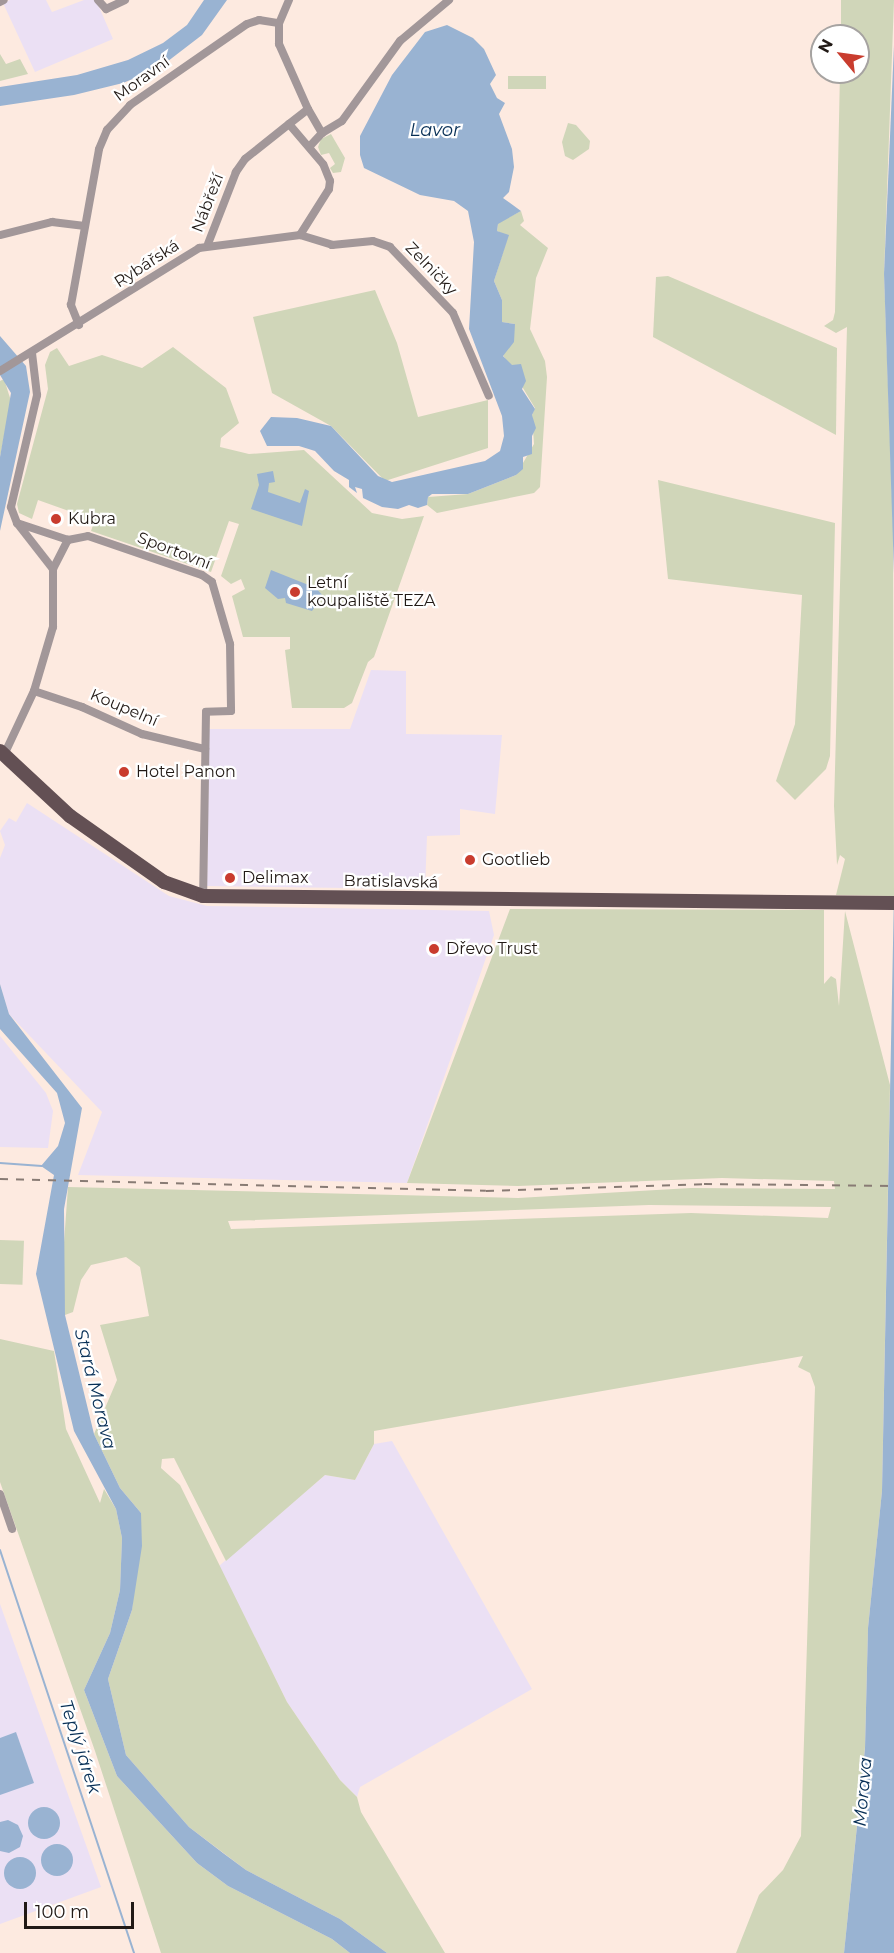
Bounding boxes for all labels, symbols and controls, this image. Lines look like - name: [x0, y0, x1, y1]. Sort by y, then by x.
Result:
- north arrow: [810, 24, 870, 84]
- text: N: [814, 36, 837, 56]
- street label: Moravní: [110, 52, 174, 106]
- water label: Lavor: [410, 119, 460, 141]
- street label: Nábřeží: [188, 171, 228, 235]
- street label: Rybářská: [111, 236, 183, 292]
- street label: Zelničky: [401, 239, 461, 299]
- place label: Kubra: [68, 509, 116, 529]
- marker: Kubra: [49, 512, 63, 526]
- street label: Sportovní: [135, 528, 213, 574]
- place label: Letní koupaliště TEZA: [307, 573, 435, 611]
- marker: Letní koupaliště TEZA: [288, 585, 302, 599]
- street label: Koupelní: [87, 685, 161, 731]
- place label: Hotel Panon: [136, 762, 236, 782]
- marker: Hotel Panon: [117, 765, 131, 779]
- place label: Gootlieb: [482, 850, 550, 870]
- marker: Gootlieb: [463, 853, 477, 867]
- place label: Delimax: [242, 868, 308, 888]
- marker: Delimax: [223, 871, 237, 885]
- street label: Bratislavská: [343, 872, 439, 892]
- place label: Dřevo Trust: [446, 939, 538, 959]
- marker: Dřevo Trust: [427, 942, 441, 956]
- water label: Stará Morava: [70, 1326, 120, 1452]
- water label: Teplý járek: [55, 1697, 105, 1797]
- water label: Morava: [849, 1757, 877, 1827]
- scale bar: [27, 1890, 136, 1928]
- text: 100 m: [35, 1901, 89, 1923]

